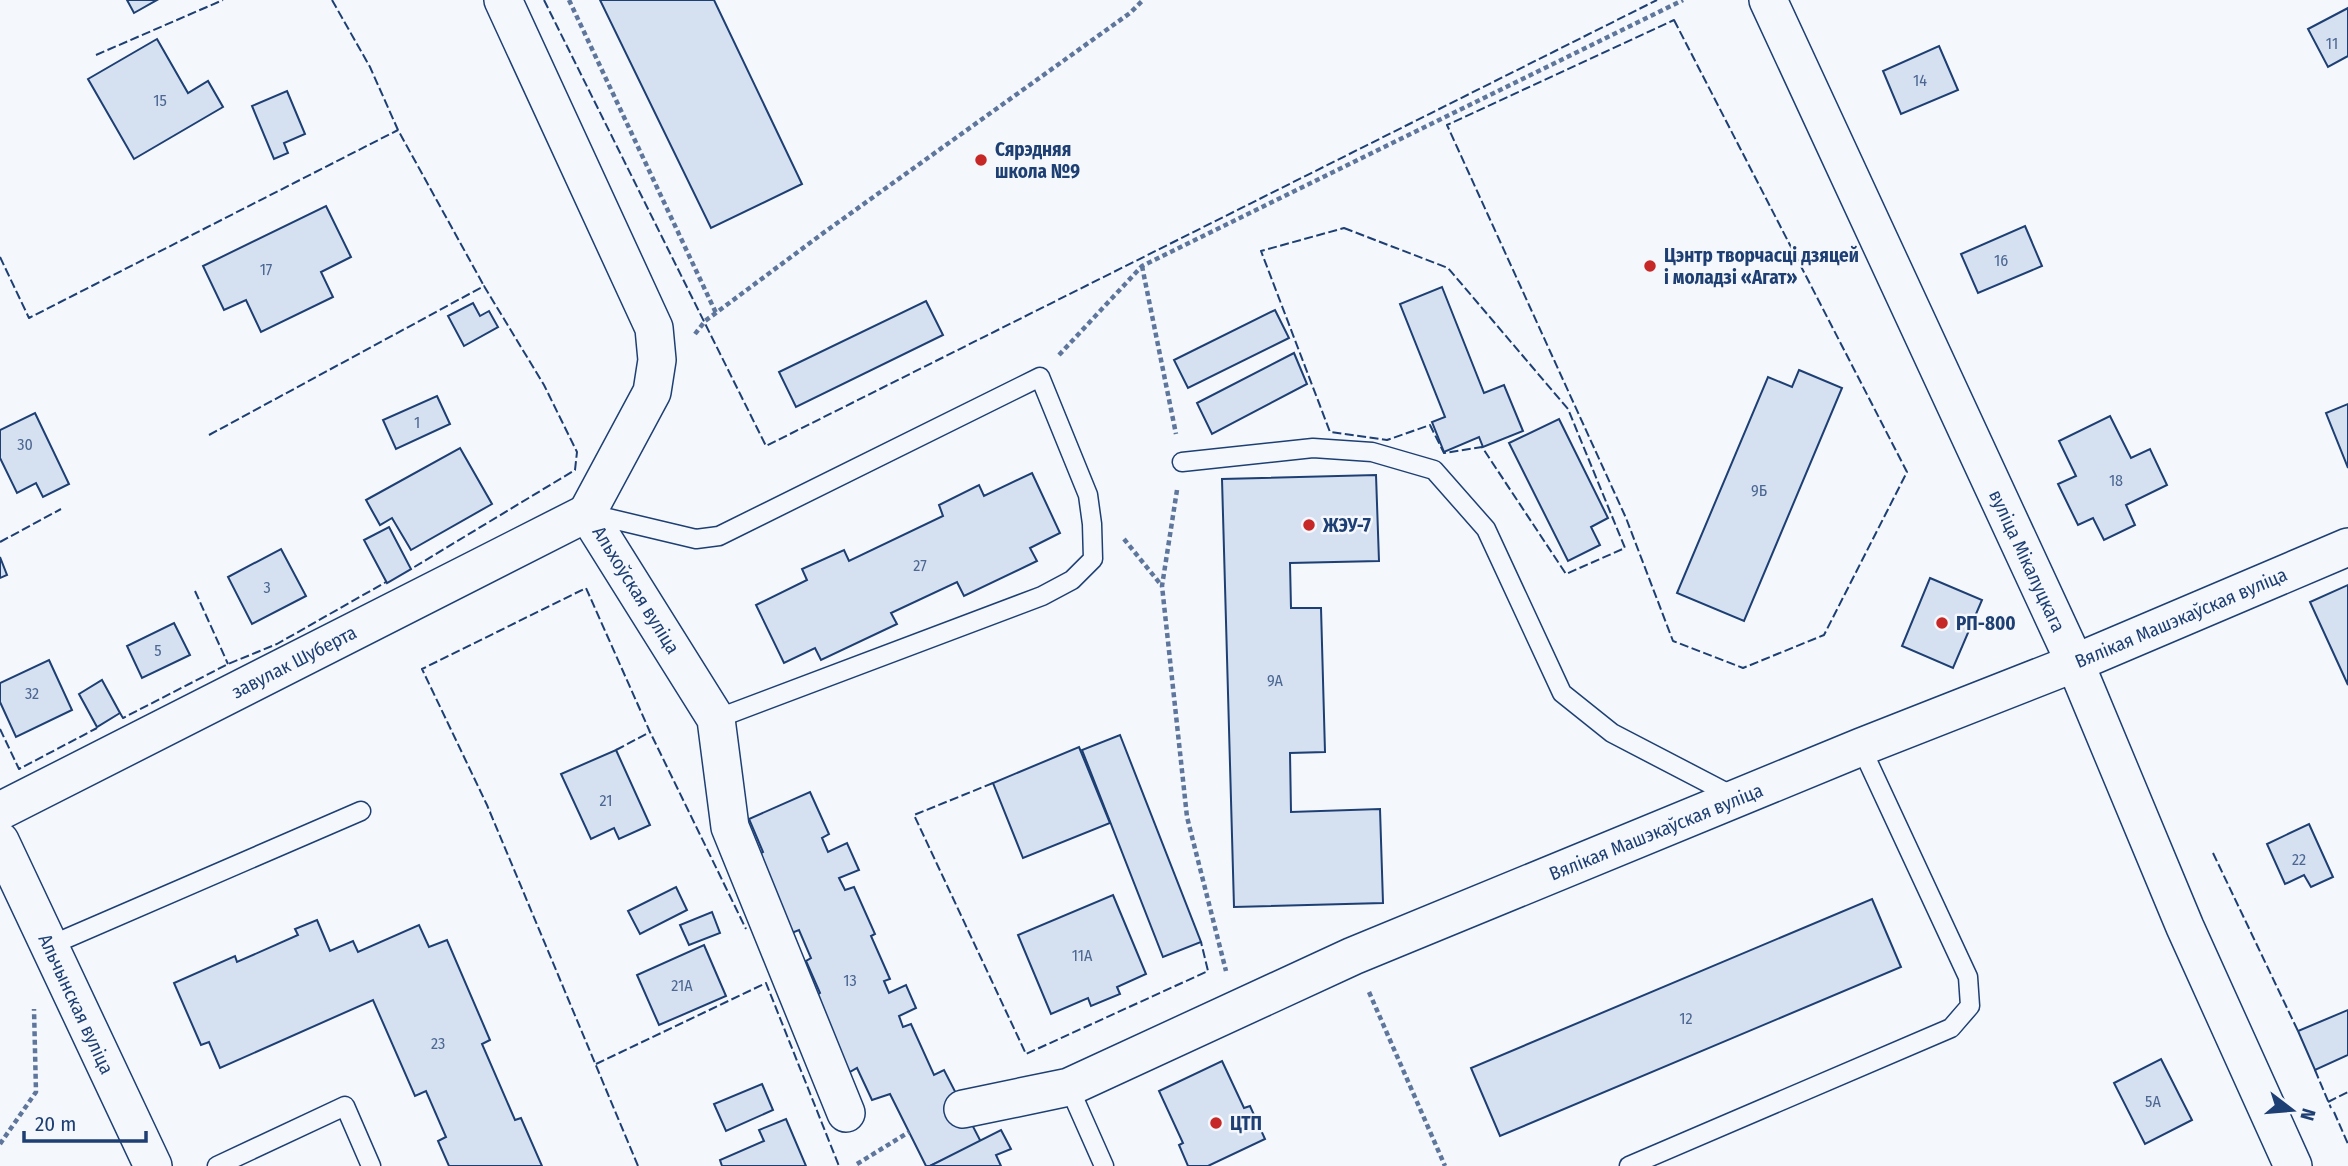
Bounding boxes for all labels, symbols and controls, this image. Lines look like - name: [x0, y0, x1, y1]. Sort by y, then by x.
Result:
- house number: 11: [2326, 34, 2338, 53]
- house number: 14: [1913, 71, 1927, 90]
- house number: 15: [153, 91, 167, 110]
- place label: Сярэдняя школа №9: [995, 138, 1080, 183]
- marker: Сярэдняя школа №9: [973, 152, 989, 168]
- place label: Цэнтр творчасці дзяцей і моладзі «Агат»: [1664, 244, 1859, 289]
- house number: 16: [1994, 251, 2008, 270]
- marker: Цэнтр творчасці дзяцей і моладзі «Агат»: [1642, 258, 1658, 274]
- house number: 17: [260, 260, 273, 279]
- house number: 1: [414, 413, 420, 432]
- house number: 30: [17, 435, 33, 454]
- house number: 18: [2109, 471, 2123, 490]
- house number: 9Б: [1751, 481, 1767, 500]
- street label: вуліца Мікалуцкага: [1984, 486, 2070, 636]
- place label: ЖЭУ-7: [1322, 514, 1371, 537]
- marker: ЖЭУ-7: [1301, 517, 1317, 533]
- street label: Альхоўская вуліца: [587, 522, 685, 658]
- house number: 27: [913, 556, 927, 575]
- street label: Вялікая Машэкаўская вуліца: [2071, 563, 2291, 673]
- house number: 3: [263, 578, 271, 597]
- place label: РП-800: [1956, 612, 2016, 635]
- marker: РП-800: [1934, 615, 1950, 631]
- street label: завулак Шуберта: [228, 621, 360, 703]
- house number: 5: [154, 641, 162, 660]
- house number: 9А: [1267, 671, 1284, 690]
- house number: 32: [25, 684, 39, 703]
- street label: Вялікая Машэкаўская вуліца: [1546, 779, 1766, 885]
- house number: 21: [600, 791, 612, 810]
- house number: 22: [2292, 850, 2306, 869]
- street label: Альчынская вуліца: [33, 930, 119, 1078]
- house number: 11А: [1072, 946, 1093, 965]
- house number: 13: [843, 971, 857, 990]
- house number: 21А: [671, 976, 693, 995]
- house number: 12: [1679, 1009, 1693, 1028]
- house number: 23: [431, 1034, 445, 1053]
- north arrow: [2257, 1075, 2327, 1145]
- house number: 5А: [2145, 1092, 2161, 1111]
- scale bar: [24, 1100, 147, 1144]
- text: N: [2295, 1106, 2320, 1123]
- text: 20 m: [35, 1111, 76, 1137]
- place label: ЦТП: [1230, 1112, 1262, 1135]
- marker: ЦТП: [1208, 1115, 1224, 1131]

